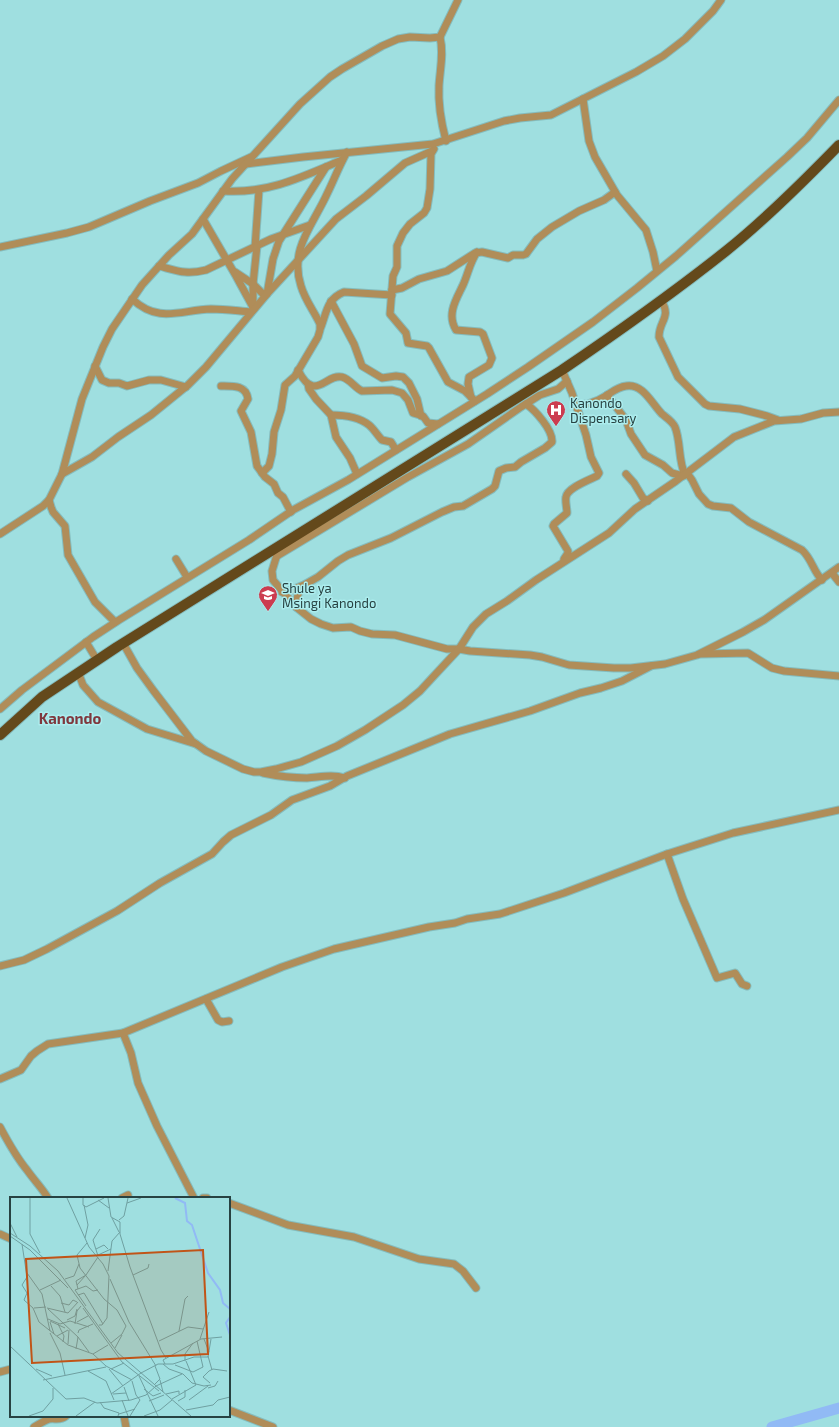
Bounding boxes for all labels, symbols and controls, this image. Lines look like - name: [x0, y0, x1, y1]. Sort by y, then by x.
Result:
- place label: Kanondo Dispensary: [570, 395, 636, 426]
- hospital icon: Kanondo Dispensary: [545, 399, 567, 427]
- place label: Shule ya Msingi Kanondo: [282, 580, 376, 611]
- school or university icon: Shule ya Msingi Kanondo: [257, 584, 279, 612]
- district label: Kanondo: [39, 709, 102, 727]
- inset map: [10, 1197, 230, 1417]

